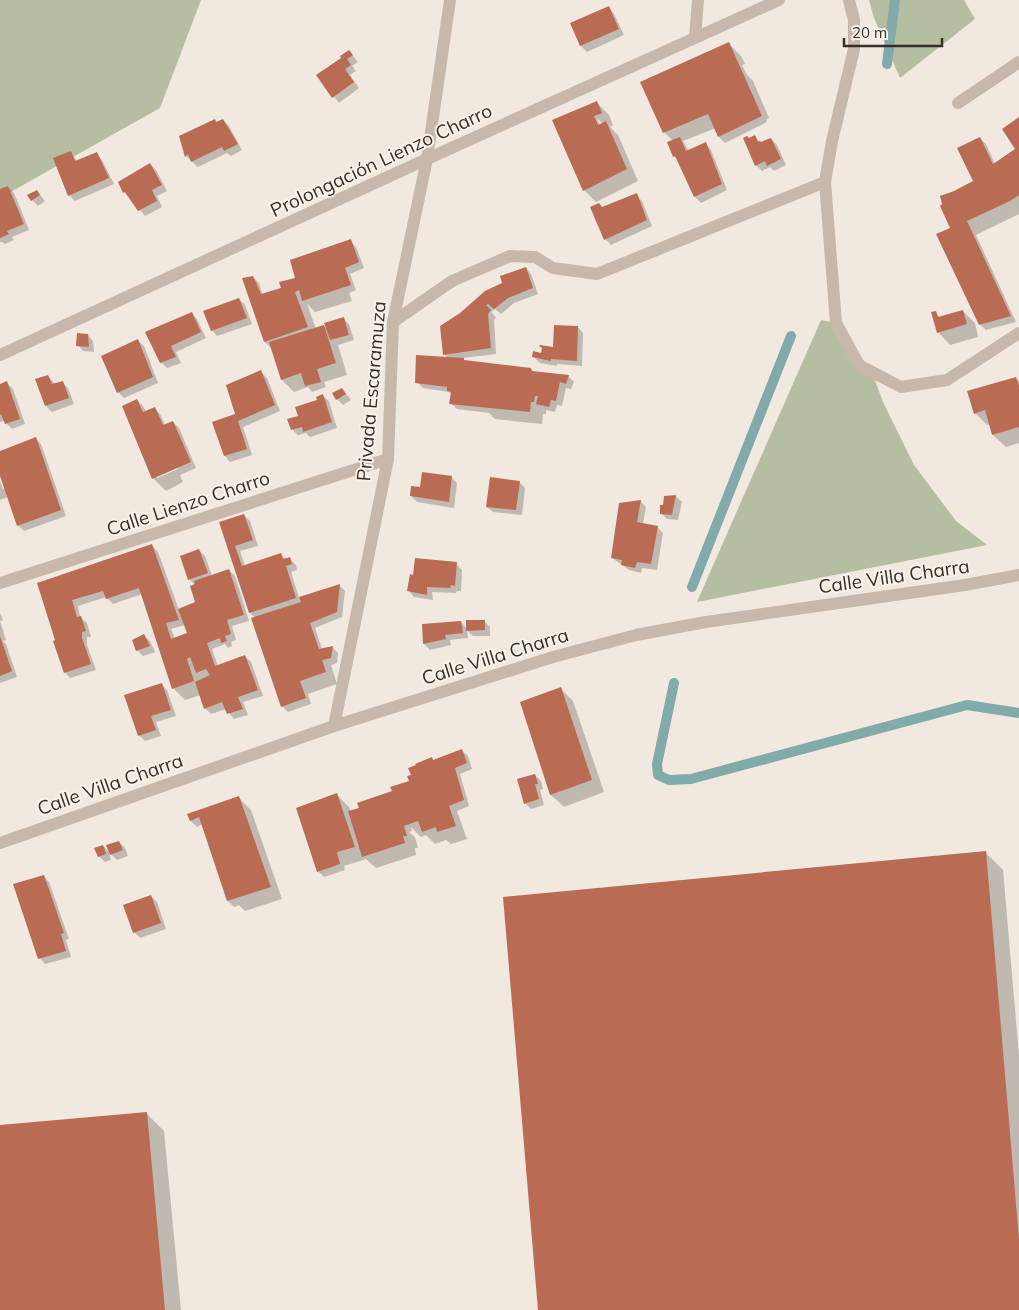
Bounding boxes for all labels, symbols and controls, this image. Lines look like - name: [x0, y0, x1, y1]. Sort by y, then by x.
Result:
- scale bar: [844, 15, 942, 47]
- text: 20 m: [852, 23, 887, 42]
- street label: Prolongación Lienzo Charro: [266, 98, 496, 222]
- street label: Privada Escaramuza: [351, 300, 391, 482]
- street label: Calle Lienzo Charro: [103, 465, 273, 541]
- street label: Calle Villa Charra: [817, 554, 971, 598]
- street label: Calle Villa Charra: [419, 622, 571, 690]
- street label: Calle Villa Charra: [34, 748, 186, 820]

